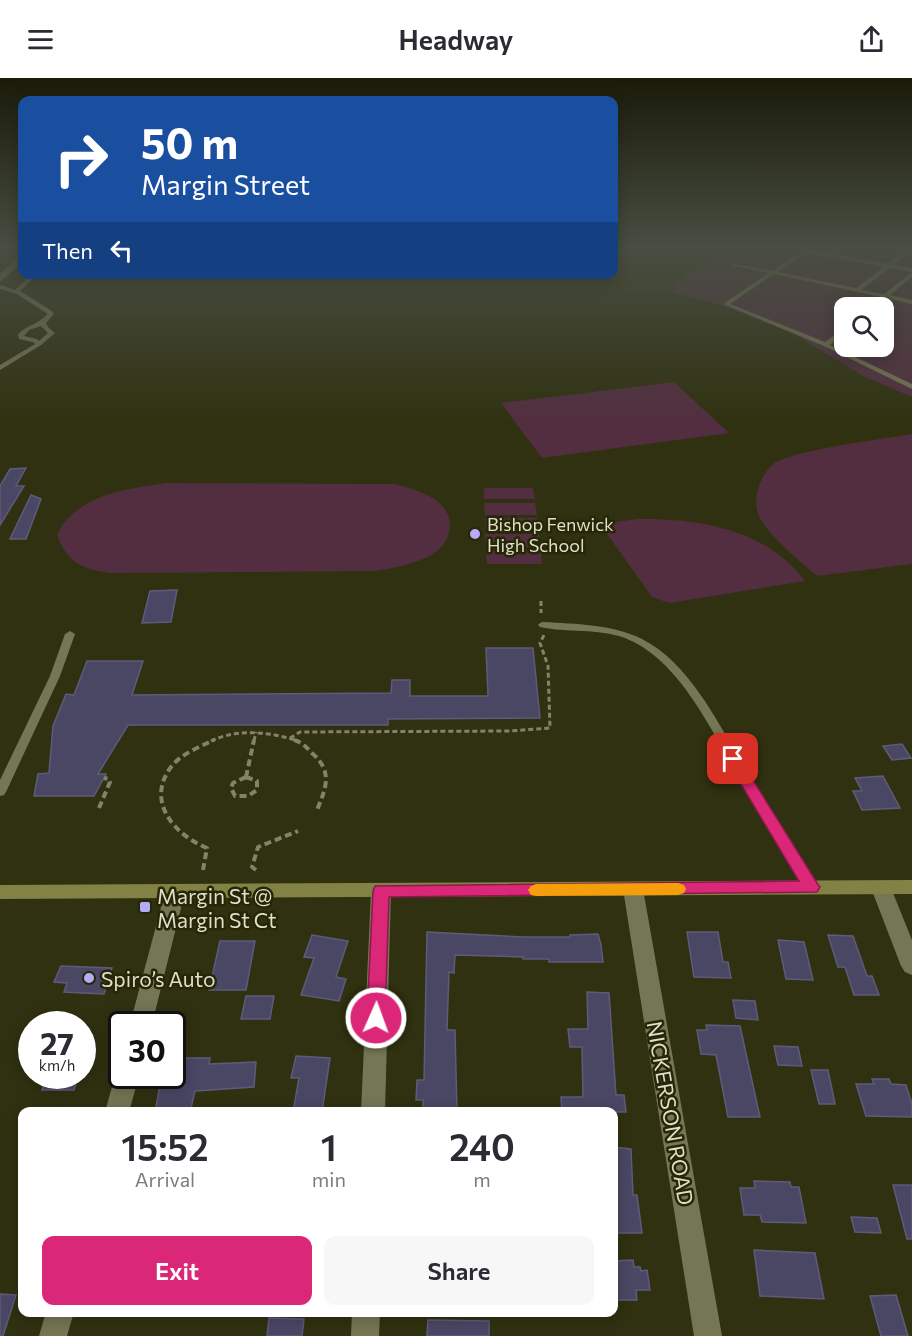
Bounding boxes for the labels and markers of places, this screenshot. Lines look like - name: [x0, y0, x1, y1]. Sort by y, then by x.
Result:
- place label: Bishop Fenwick High School: [487, 513, 614, 556]
- marker: Bishop Fenwick High School: [468, 527, 482, 541]
- pin: [707, 733, 758, 784]
- place label: Margin St @ Margin St Ct: [157, 883, 277, 932]
- marker: Margin St @ Margin St Ct: [138, 900, 152, 914]
- place label: Spiro’s Auto: [101, 966, 216, 991]
- marker: Spiro’s Auto: [82, 971, 96, 985]

